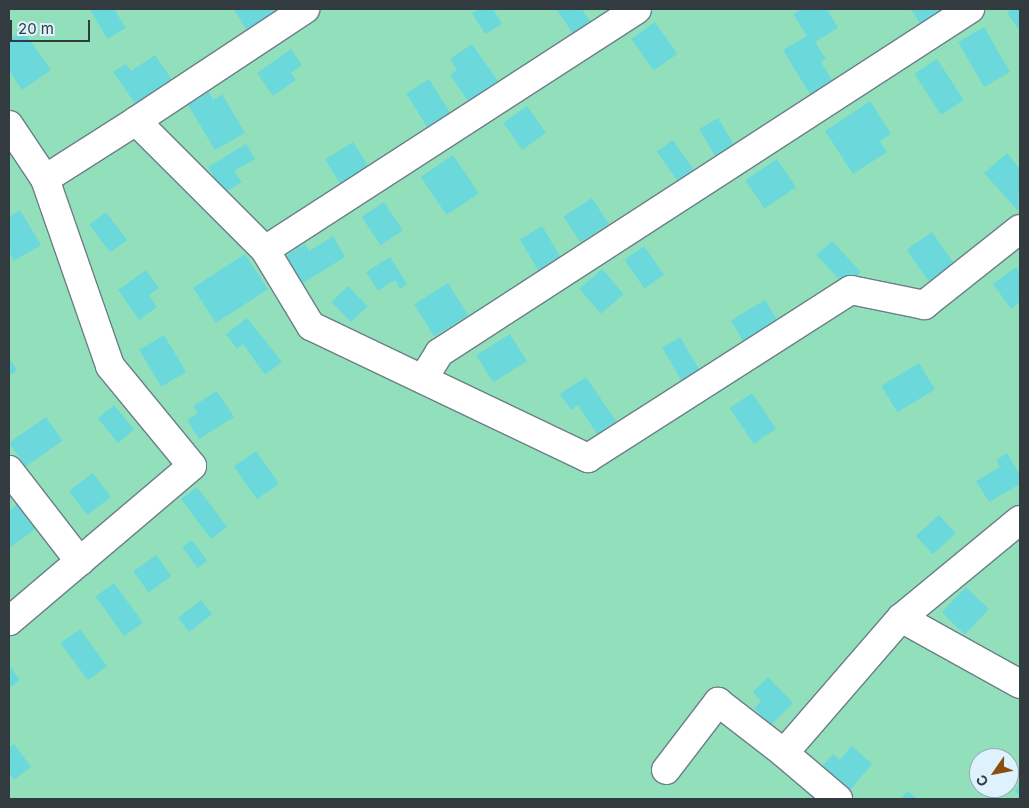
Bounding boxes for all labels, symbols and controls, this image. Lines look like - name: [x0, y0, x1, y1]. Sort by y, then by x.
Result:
- scale bar: [12, 10, 92, 42]
- text: 20 m: [18, 19, 54, 38]
- north arrow: [969, 748, 1019, 798]
- text: С: [972, 772, 992, 790]

